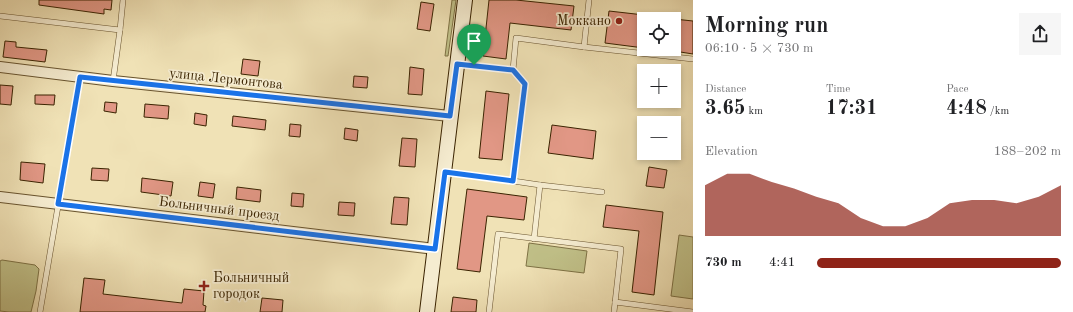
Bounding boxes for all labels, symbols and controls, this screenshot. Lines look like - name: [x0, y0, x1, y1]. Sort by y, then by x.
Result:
- map controls: [637, 12, 681, 160]
- button: locate: [637, 12, 681, 56]
- button: share: [1019, 13, 1061, 55]
- place label: Моккано: [557, 14, 611, 28]
- text: Morning run: [705, 15, 828, 37]
- marker: Моккано: [614, 16, 624, 26]
- pin: [457, 24, 491, 65]
- icon: arrive: [463, 30, 485, 52]
- text: 06:10 · 5 × 730 m: [705, 42, 813, 55]
- button: +: [637, 64, 681, 108]
- street label: улица Лермонтова: [168, 66, 284, 92]
- text: Distance: [705, 84, 746, 95]
- text: Time: [826, 84, 850, 95]
- text: Pace: [946, 84, 969, 95]
- text: 3.65: [705, 99, 745, 119]
- text: 17:31: [826, 99, 878, 119]
- text: 4:48: [946, 99, 987, 119]
- text: km: [745, 106, 763, 117]
- text: /km: [987, 106, 1009, 117]
- button: −: [637, 116, 681, 160]
- text: Elevation: [705, 145, 758, 158]
- text: 188–202 m: [994, 145, 1061, 158]
- street label: Больничный проезд: [158, 195, 280, 223]
- text: 730 m: [705, 256, 742, 269]
- text: 4:41: [769, 256, 795, 269]
- place label: Больничный городок: [213, 271, 289, 301]
- marker: Больничный городок: [198, 280, 210, 292]

